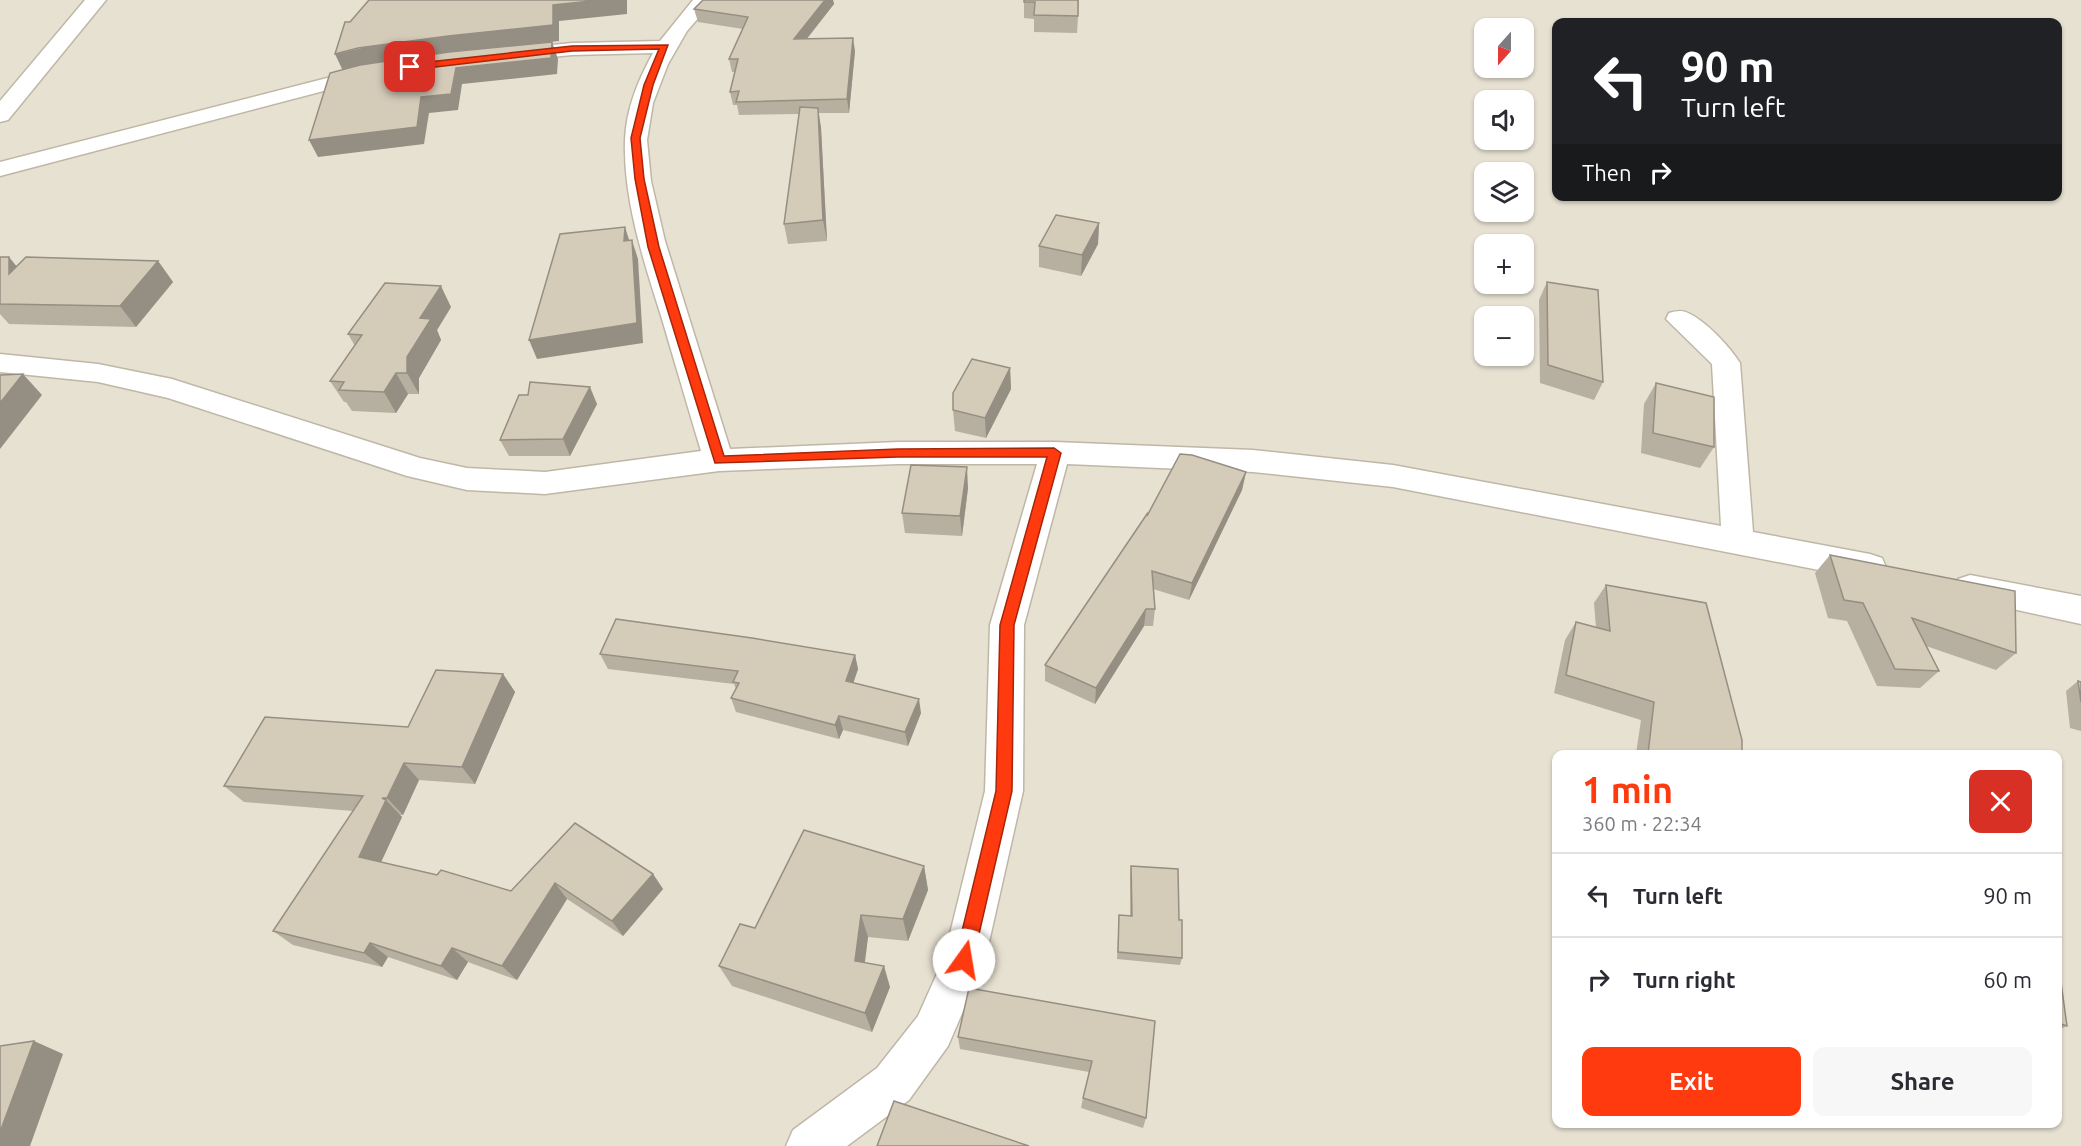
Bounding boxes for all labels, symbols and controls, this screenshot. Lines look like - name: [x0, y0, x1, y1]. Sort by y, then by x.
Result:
- north arrow: [1474, 18, 1534, 78]
- map controls: [1474, 18, 1534, 366]
- pin: [384, 41, 435, 92]
- icon: left: [1582, 42, 1660, 120]
- text: 90 m: [1681, 43, 1775, 90]
- icon: arrive: [393, 50, 426, 83]
- button: sound: [1474, 90, 1534, 150]
- text: Turn left: [1681, 92, 1785, 122]
- icon: right: [1644, 156, 1677, 189]
- text: Then: [1582, 160, 1632, 185]
- button: layers: [1474, 162, 1534, 222]
- button: +: [1474, 234, 1534, 294]
- button: −: [1474, 306, 1534, 366]
- text: 1 min: [1582, 769, 1673, 810]
- button: close: [1969, 770, 2032, 833]
- text: 360 m · 22:34: [1582, 812, 1702, 835]
- icon: left: [1582, 879, 1615, 912]
- text: Turn left: [1633, 883, 1723, 908]
- text: 90 m: [1983, 883, 2032, 908]
- position arrow: [932, 928, 996, 992]
- icon: right: [1582, 963, 1615, 996]
- text: Turn right: [1633, 967, 1735, 992]
- text: 60 m: [1983, 967, 2032, 992]
- button: Exit: [1582, 1047, 1801, 1116]
- button: Share: [1813, 1047, 2032, 1116]

